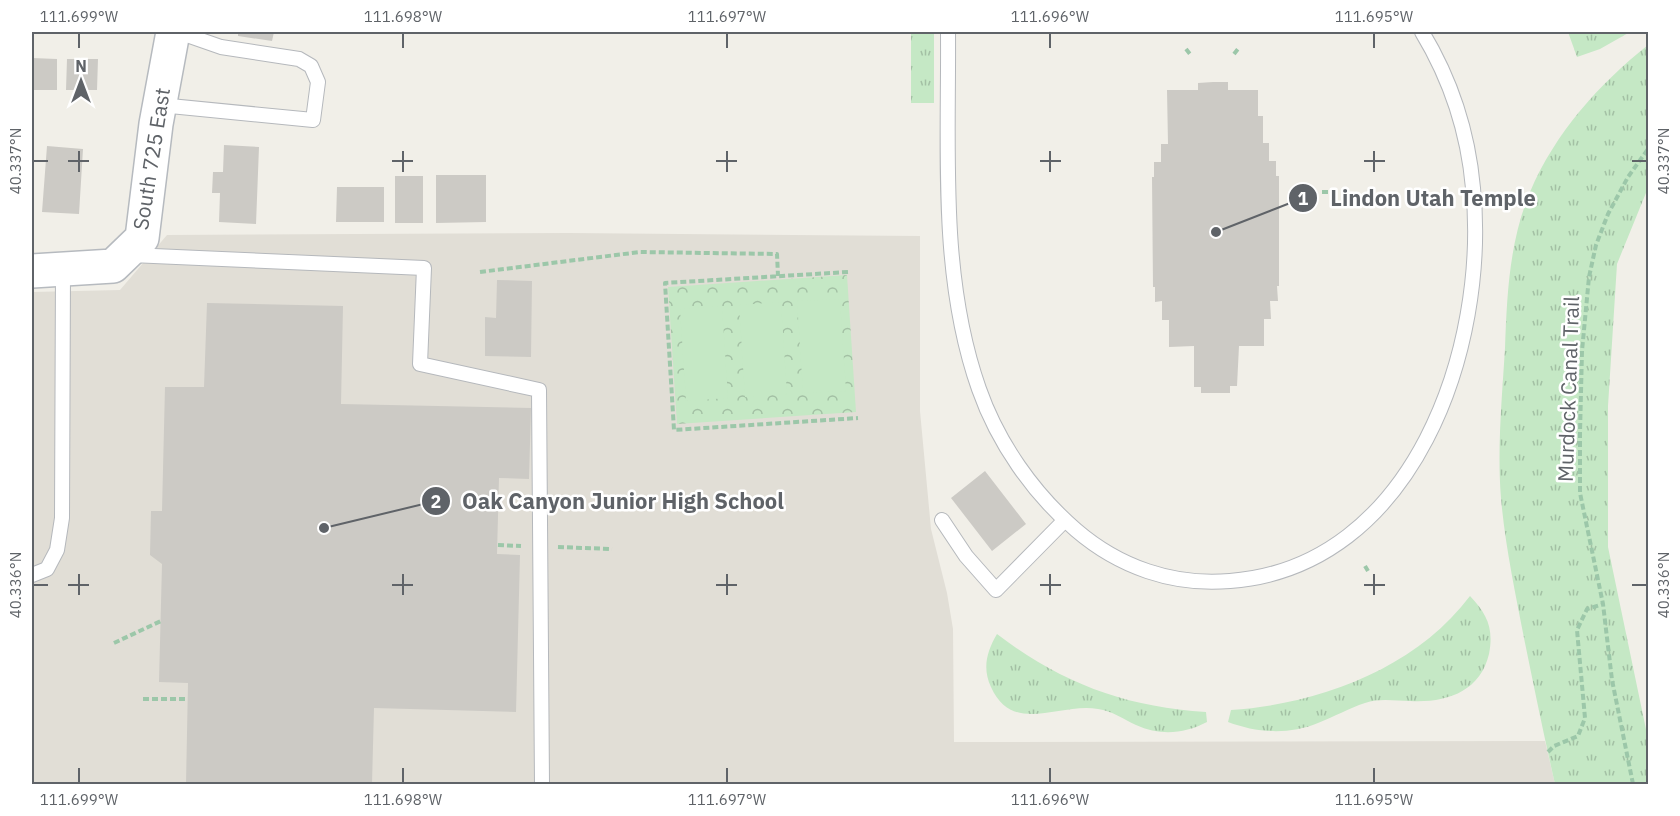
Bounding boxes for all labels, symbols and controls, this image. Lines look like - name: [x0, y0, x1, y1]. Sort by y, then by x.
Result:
- text: 111.699°W: [40, 7, 119, 26]
- text: 111.698°W: [364, 7, 443, 26]
- text: 111.697°W: [688, 7, 767, 26]
- text: 111.696°W: [1011, 7, 1090, 26]
- text: 111.695°W: [1335, 7, 1414, 26]
- north arrow: [51, 51, 111, 111]
- text: N: [75, 56, 87, 76]
- street label: South 725 East: [126, 86, 176, 232]
- text: 40.337°N: [6, 128, 25, 194]
- text: 40.337°N: [1654, 128, 1673, 194]
- callout: Lindon Utah Temple: [1288, 178, 1547, 218]
- text: Lindon Utah Temple: [1330, 183, 1536, 212]
- text: 1: [1298, 187, 1309, 210]
- street label: Murdock Canal Trail: [1551, 295, 1585, 482]
- callout: Oak Canyon Junior High School: [421, 481, 796, 521]
- text: Oak Canyon Junior High School: [462, 486, 784, 515]
- text: 2: [431, 490, 441, 513]
- text: 40.336°N: [6, 552, 25, 618]
- text: 40.336°N: [1654, 552, 1673, 618]
- text: 111.699°W: [40, 790, 119, 809]
- text: 111.698°W: [364, 790, 443, 809]
- text: 111.697°W: [688, 790, 767, 809]
- text: 111.696°W: [1011, 790, 1090, 809]
- text: 111.695°W: [1335, 790, 1414, 809]

